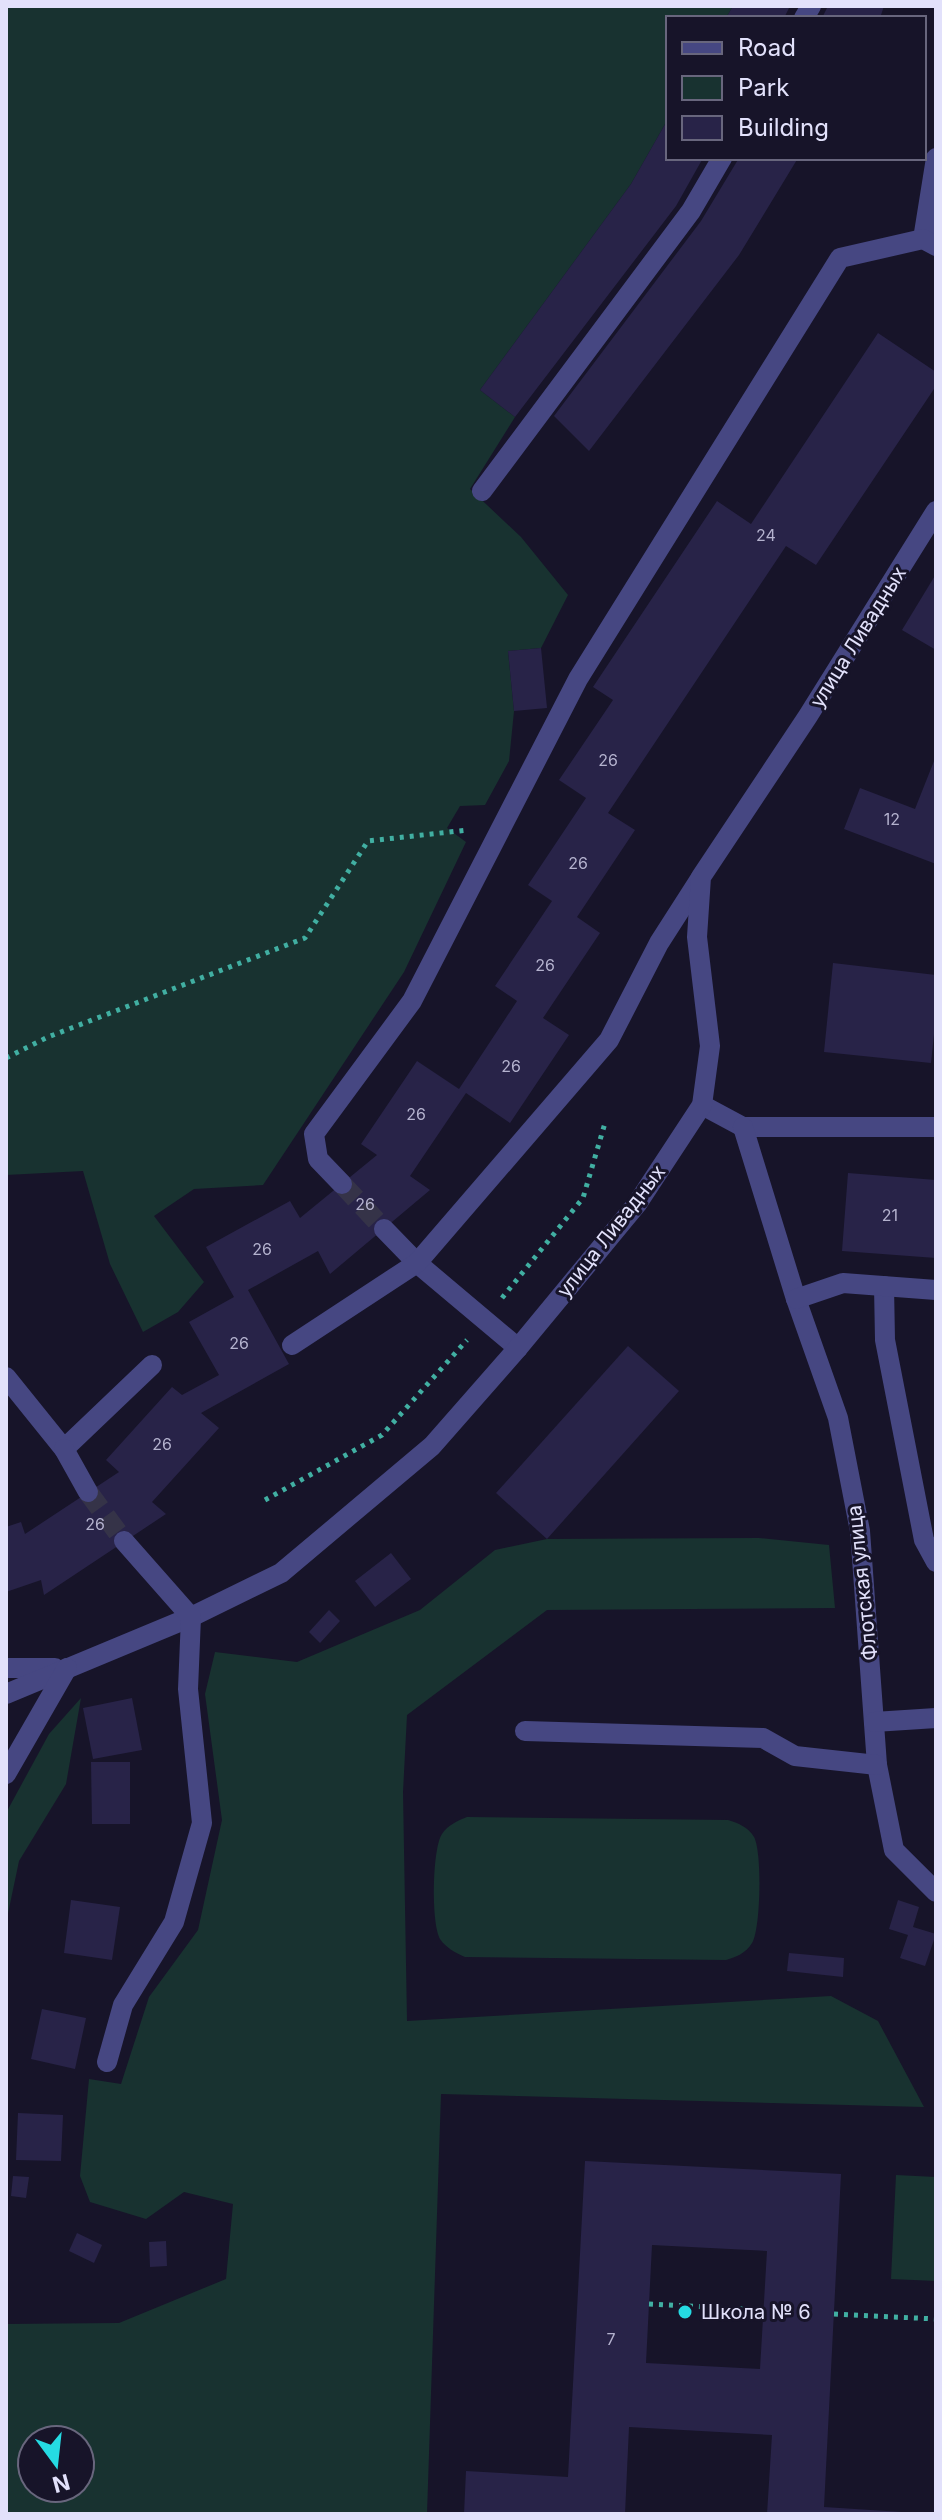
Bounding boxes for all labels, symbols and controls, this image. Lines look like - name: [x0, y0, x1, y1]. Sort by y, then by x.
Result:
- legend: [666, 16, 926, 160]
- text: Road: [738, 33, 796, 62]
- text: Park: [738, 73, 789, 102]
- text: Building: [738, 113, 829, 142]
- house number: 24: [756, 525, 776, 545]
- street label: улица Ливадных: [805, 562, 911, 712]
- house number: 26: [598, 750, 618, 770]
- house number: 12: [884, 809, 900, 829]
- house number: 26: [568, 853, 588, 873]
- house number: 26: [535, 955, 555, 975]
- house number: 26: [501, 1056, 521, 1076]
- house number: 26: [406, 1104, 426, 1124]
- street label: улица Ливадных: [552, 1160, 670, 1302]
- house number: 26: [355, 1194, 375, 1214]
- house number: 21: [882, 1205, 898, 1225]
- house number: 26: [252, 1239, 272, 1259]
- house number: 26: [229, 1333, 249, 1353]
- house number: 26: [152, 1434, 172, 1454]
- street label: Флотская улица: [842, 1504, 882, 1662]
- house number: 26: [85, 1514, 105, 1534]
- place label: Школа № 6: [701, 2300, 811, 2324]
- marker: Школа № 6: [676, 2303, 694, 2321]
- house number: 7: [606, 2329, 616, 2349]
- north arrow: [16, 2424, 96, 2504]
- text: N: [50, 2469, 73, 2498]

